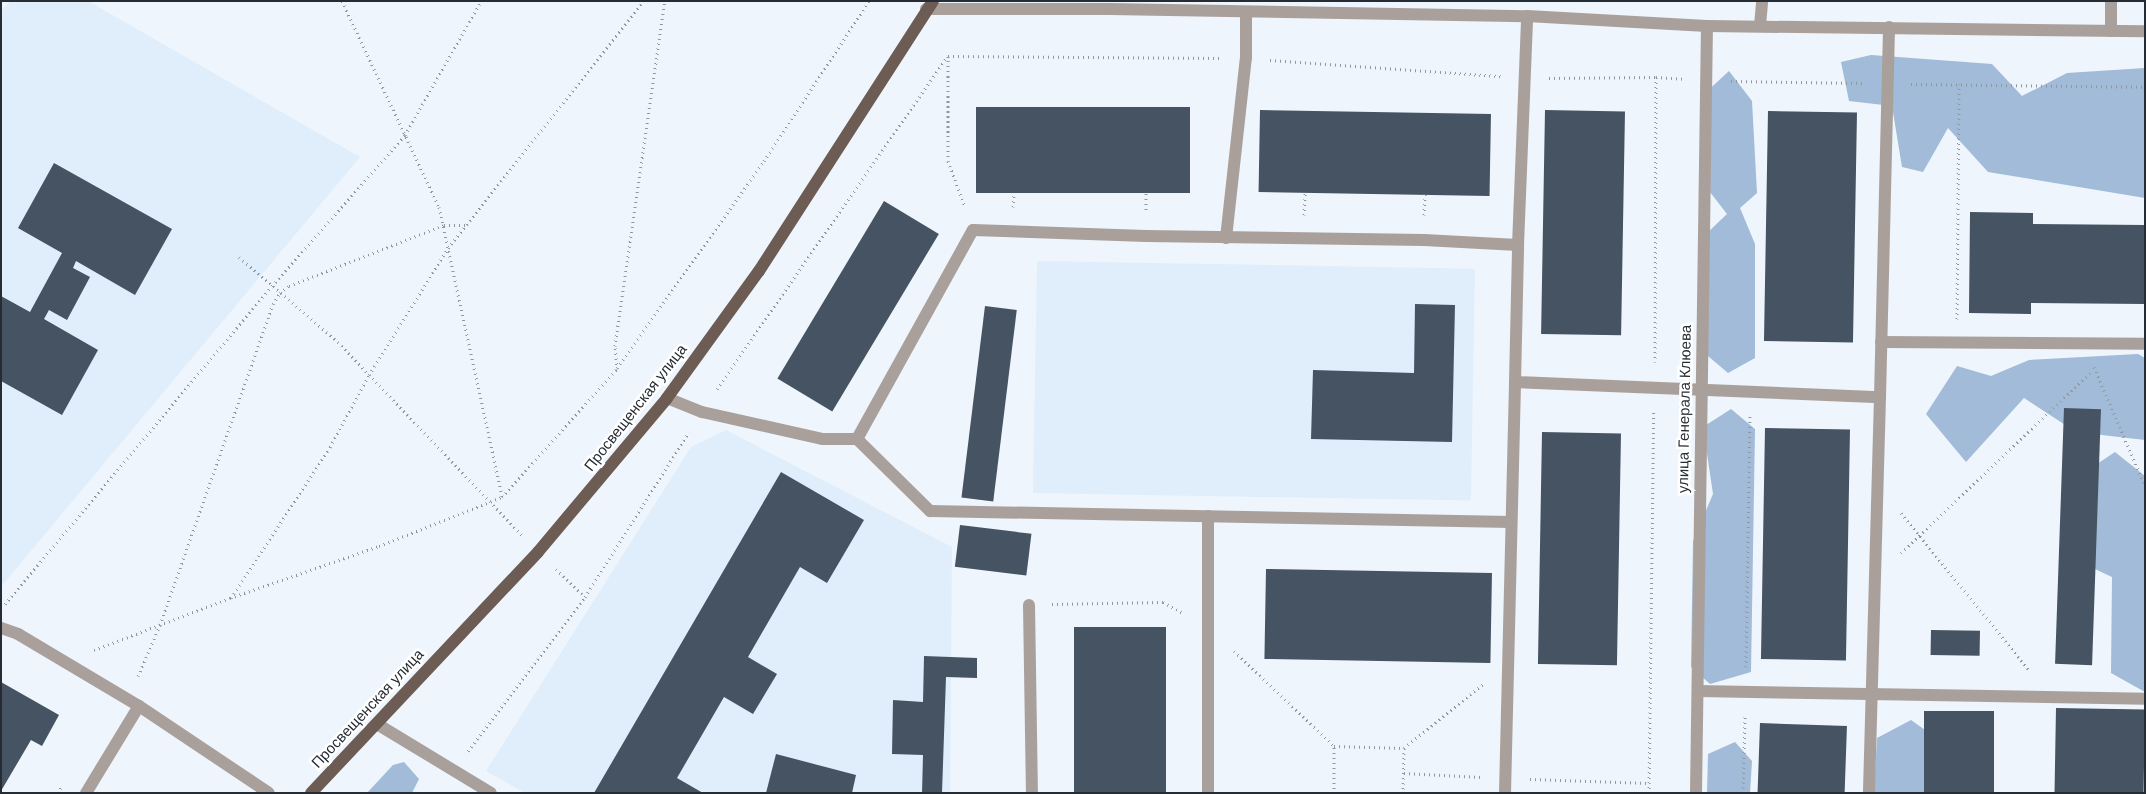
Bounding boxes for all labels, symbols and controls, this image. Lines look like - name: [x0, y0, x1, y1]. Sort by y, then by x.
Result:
- street label: улица Генерала Клюева: [1675, 325, 1695, 493]
- street label: Просвещенская улица: [581, 341, 691, 475]
- street label: Просвещенская улица: [308, 646, 428, 772]

